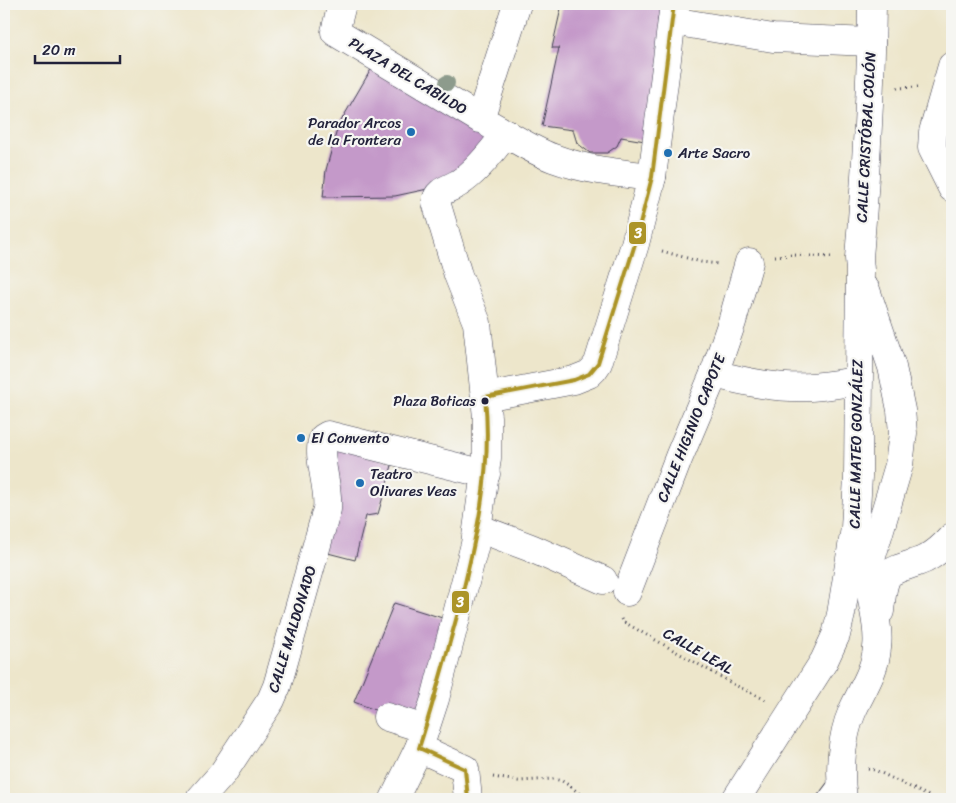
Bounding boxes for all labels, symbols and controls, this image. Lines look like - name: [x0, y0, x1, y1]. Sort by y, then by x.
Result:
- street label: PLAZA DEL CABILDO: [344, 30, 472, 122]
- scale bar: [35, 32, 120, 64]
- text: 20 m: [42, 37, 76, 63]
- street label: CALLE CRISTÓBAL COLÓN: [849, 50, 883, 223]
- place label: Parador Arcos de la Frontera: [308, 110, 402, 153]
- marker: Parador Arcos de la Frontera: [405, 126, 417, 138]
- place label: Arte Sacro: [677, 140, 751, 166]
- marker: Arte Sacro: [662, 147, 674, 159]
- line badge: 3: [628, 221, 647, 245]
- text: 3: [633, 221, 642, 246]
- street label: CALLE HIGINIO CAPOTE: [649, 348, 733, 506]
- street label: CALLE MATEO GONZÁLEZ: [842, 359, 870, 529]
- place label: Plaza Boticas: [393, 389, 477, 414]
- marker: Plaza Boticas: [480, 396, 490, 406]
- place label: El Convento: [311, 425, 390, 451]
- marker: El Convento: [295, 432, 307, 444]
- place label: Teatro Olivares Veas: [370, 461, 457, 504]
- marker: Teatro Olivares Veas: [354, 477, 366, 489]
- street label: CALLE MALDONADO: [260, 562, 324, 696]
- line badge: 3: [451, 590, 470, 614]
- text: 3: [455, 590, 464, 615]
- street label: CALLE LEAL: [658, 620, 738, 682]

